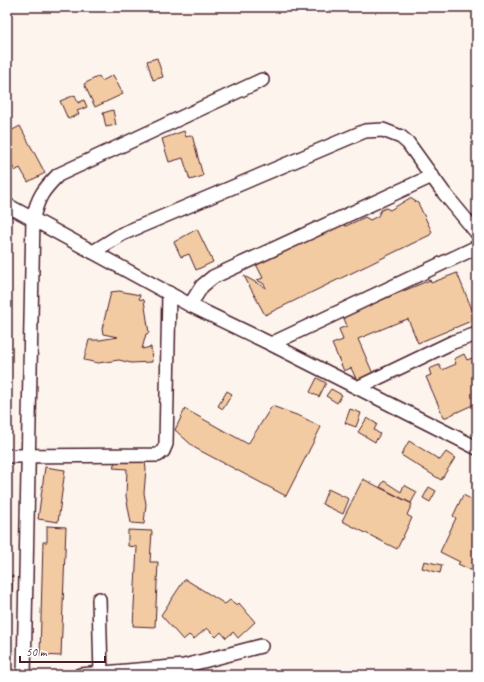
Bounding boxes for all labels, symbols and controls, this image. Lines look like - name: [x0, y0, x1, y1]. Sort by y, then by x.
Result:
- scale bar: [20, 638, 105, 664]
- text: 50 m: [26, 644, 48, 660]

